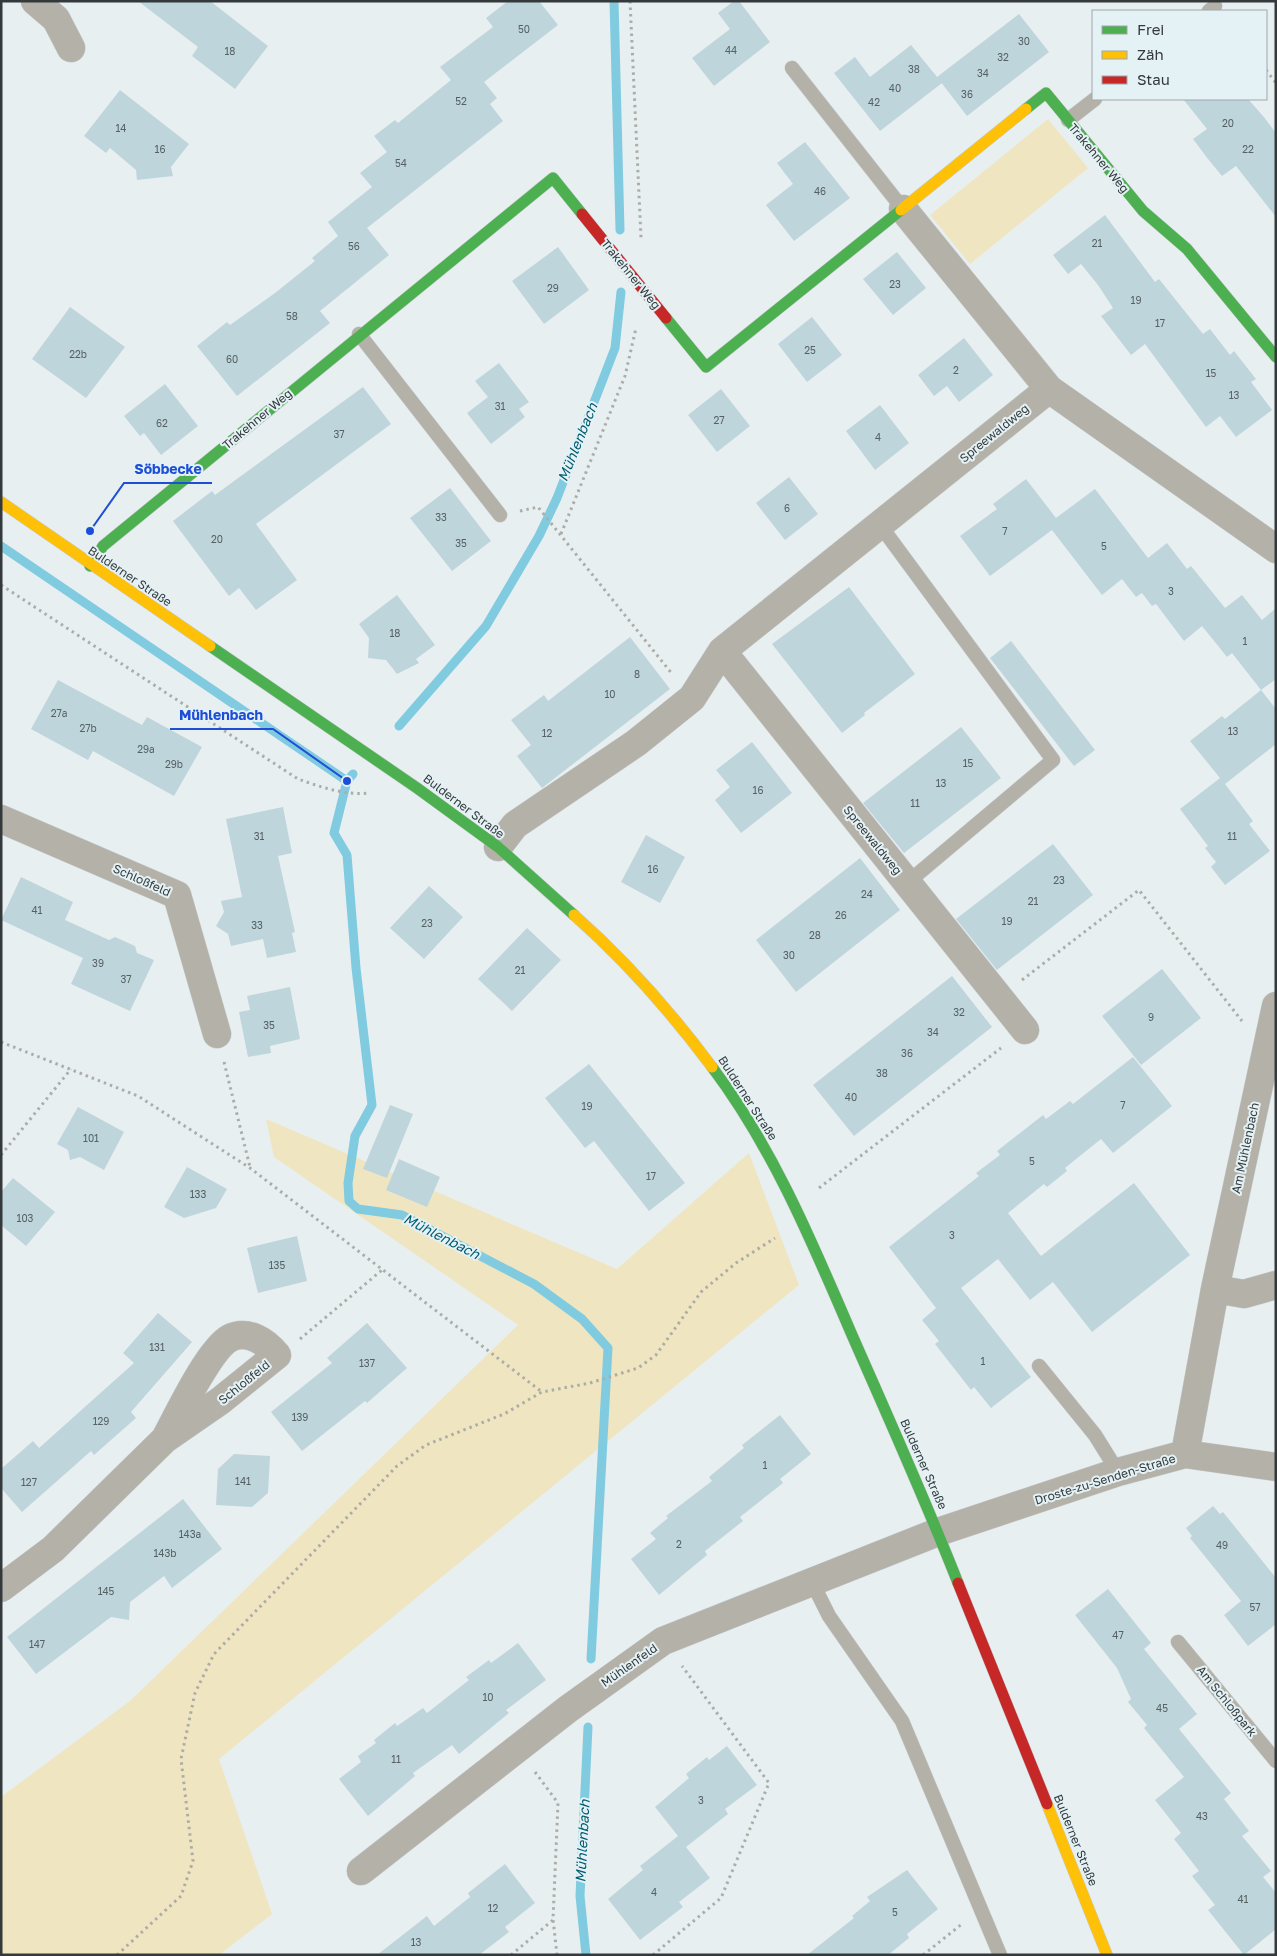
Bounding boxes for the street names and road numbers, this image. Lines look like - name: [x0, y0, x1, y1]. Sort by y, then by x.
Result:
- street label: Trakehner Weg: [1066, 120, 1132, 196]
- street label: Trakehner Weg: [598, 236, 664, 312]
- street label: Trakehner Weg: [219, 386, 295, 452]
- street label: Spreewaldweg: [956, 401, 1032, 465]
- street label: Bulderner Straße: [85, 543, 175, 610]
- street label: Bulderner Straße: [421, 771, 508, 841]
- street label: Spreewaldweg: [841, 802, 905, 878]
- street label: Schloßfeld: [111, 861, 173, 899]
- street label: Bulderner Straße: [715, 1053, 781, 1143]
- street label: Am Mühlenbach: [1228, 1101, 1262, 1195]
- street label: Schloßfeld: [215, 1357, 273, 1407]
- street label: Bulderner Straße: [897, 1416, 951, 1512]
- street label: Droste-zu-Senden-Straße: [1033, 1450, 1177, 1508]
- street label: Mühlenfeld: [598, 1640, 660, 1690]
- street label: Am Schloßpark: [1194, 1663, 1260, 1740]
- street label: Bulderner Straße: [1051, 1792, 1101, 1888]

